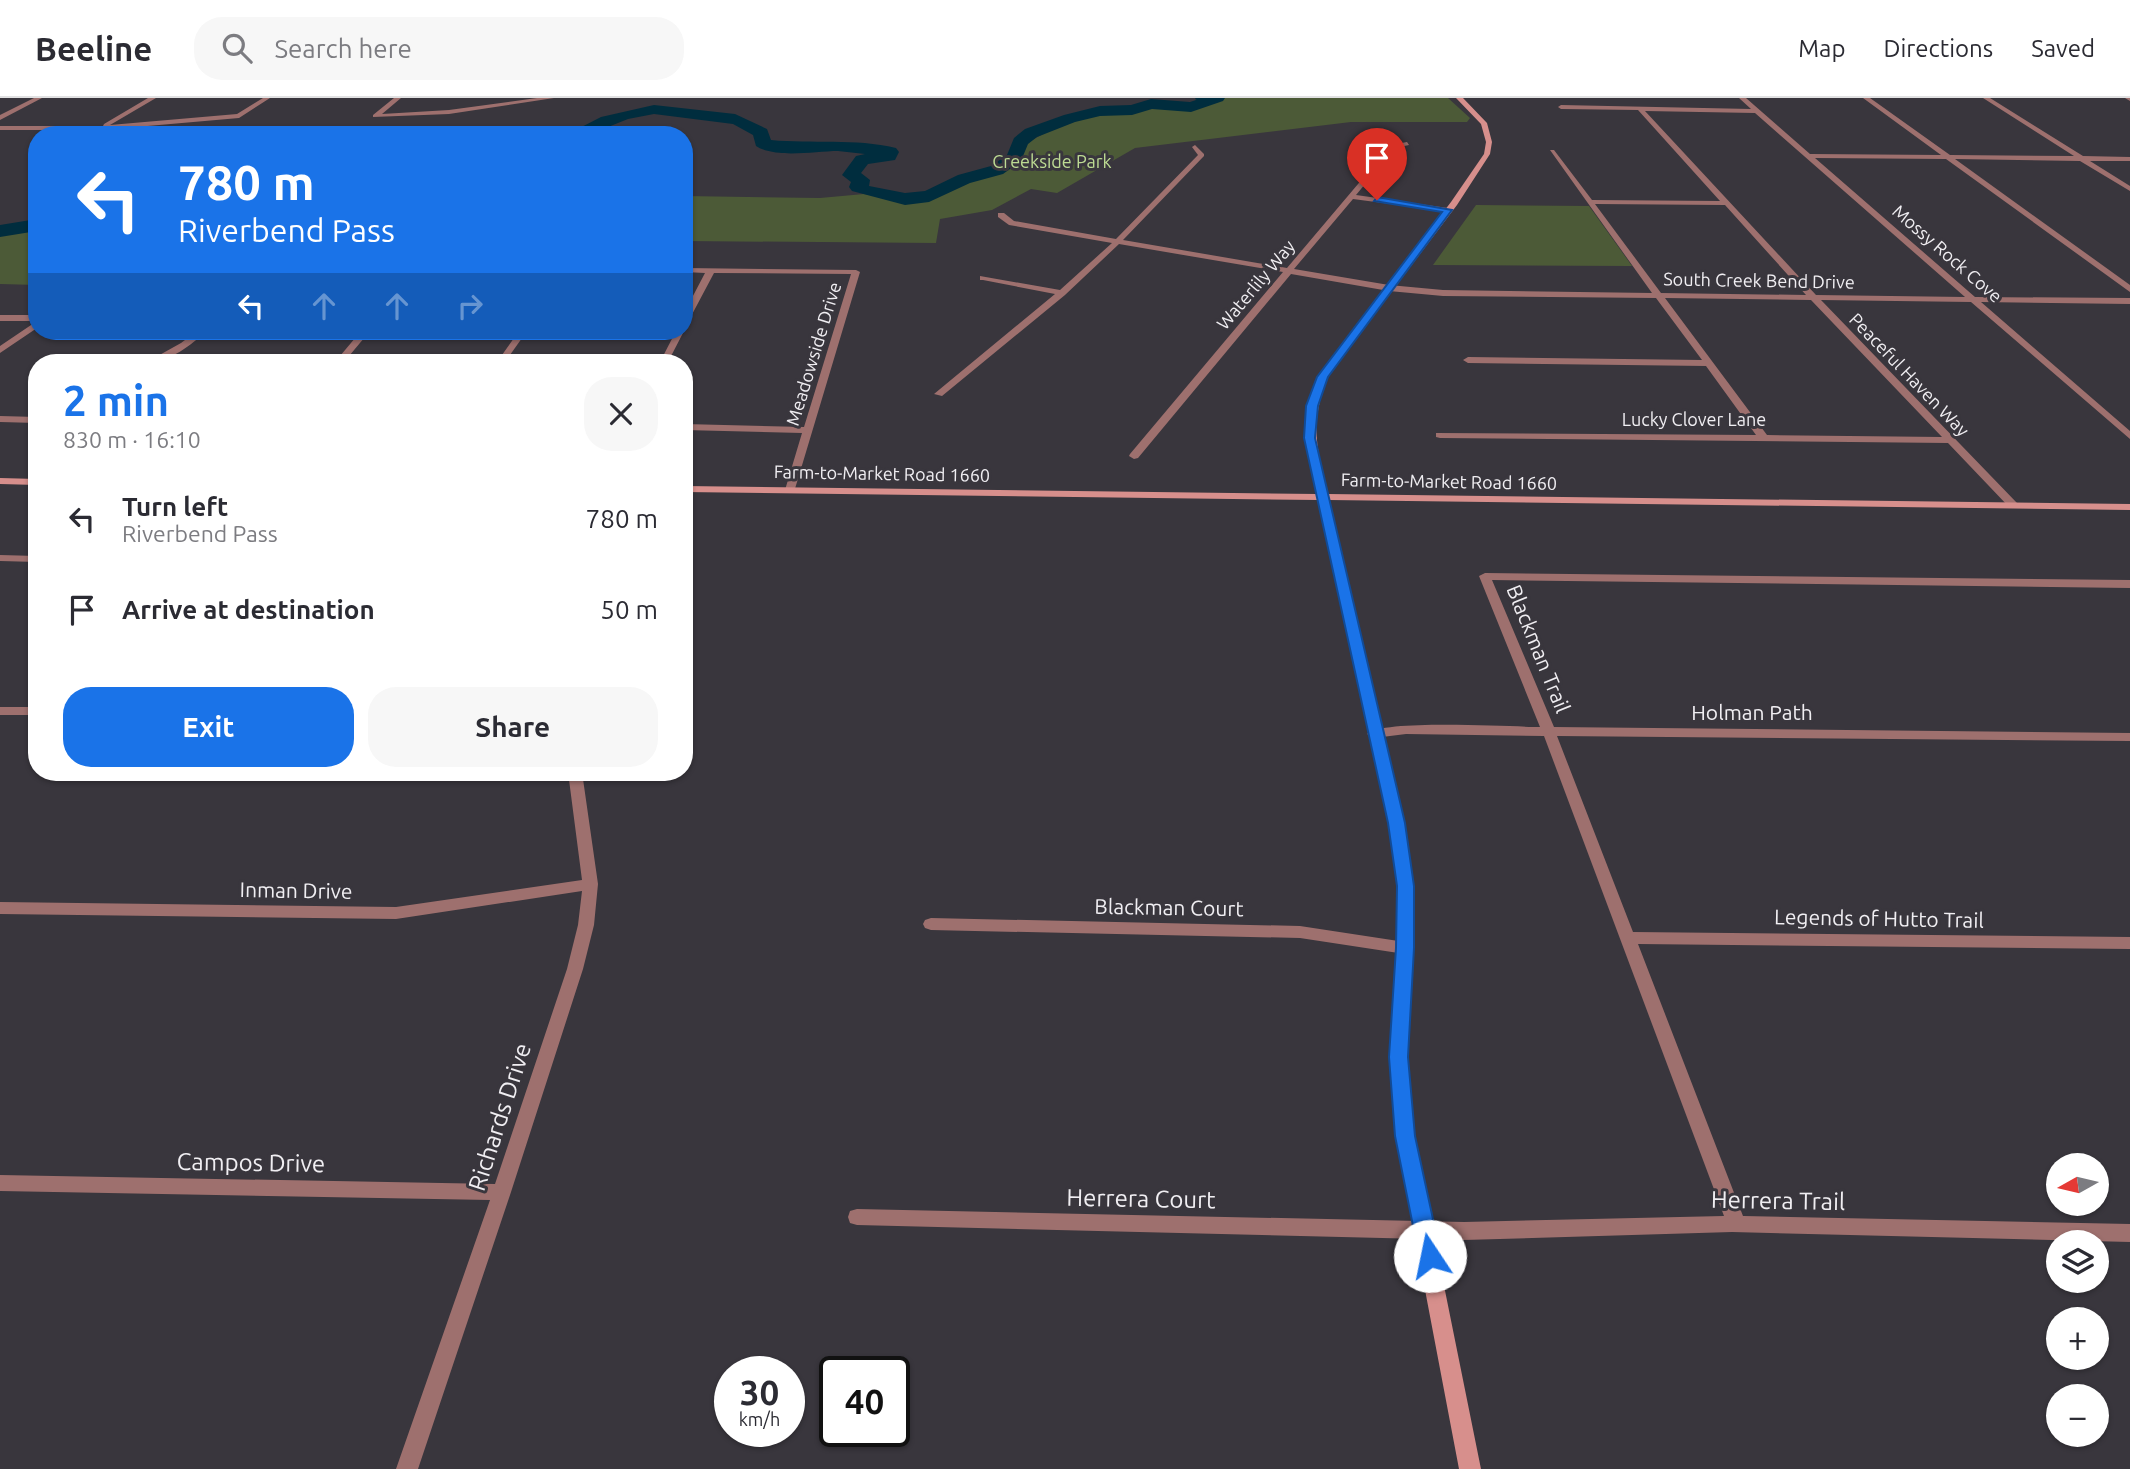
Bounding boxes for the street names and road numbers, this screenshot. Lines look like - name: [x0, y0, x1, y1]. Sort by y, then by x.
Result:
- street label: Mossy Rock Cove: [1889, 200, 2006, 306]
- street label: Waterlily Way: [1212, 236, 1298, 333]
- street label: South Creek Bend Drive: [1663, 268, 1855, 292]
- street label: Meadowside Drive: [782, 279, 844, 428]
- street label: Peaceful Haven Way: [1846, 309, 1974, 440]
- street label: Lucky Clover Lane: [1622, 409, 1766, 429]
- street label: Farm-to-Market Road 1660: [774, 461, 990, 485]
- street label: Farm-to-Market Road 1660: [1341, 469, 1557, 493]
- street label: Blackman Trail: [1502, 581, 1576, 716]
- street label: Holman Path: [1691, 700, 1813, 724]
- street label: Inman Drive: [239, 877, 353, 903]
- street label: Blackman Court: [1094, 894, 1244, 920]
- street label: Legends of Hutto Trail: [1774, 904, 1984, 932]
- street label: Richards Drive: [463, 1040, 536, 1194]
- street label: Campos Drive: [177, 1148, 325, 1177]
- street label: Herrera Court: [1066, 1184, 1216, 1213]
- street label: Herrera Trail: [1711, 1186, 1845, 1215]

